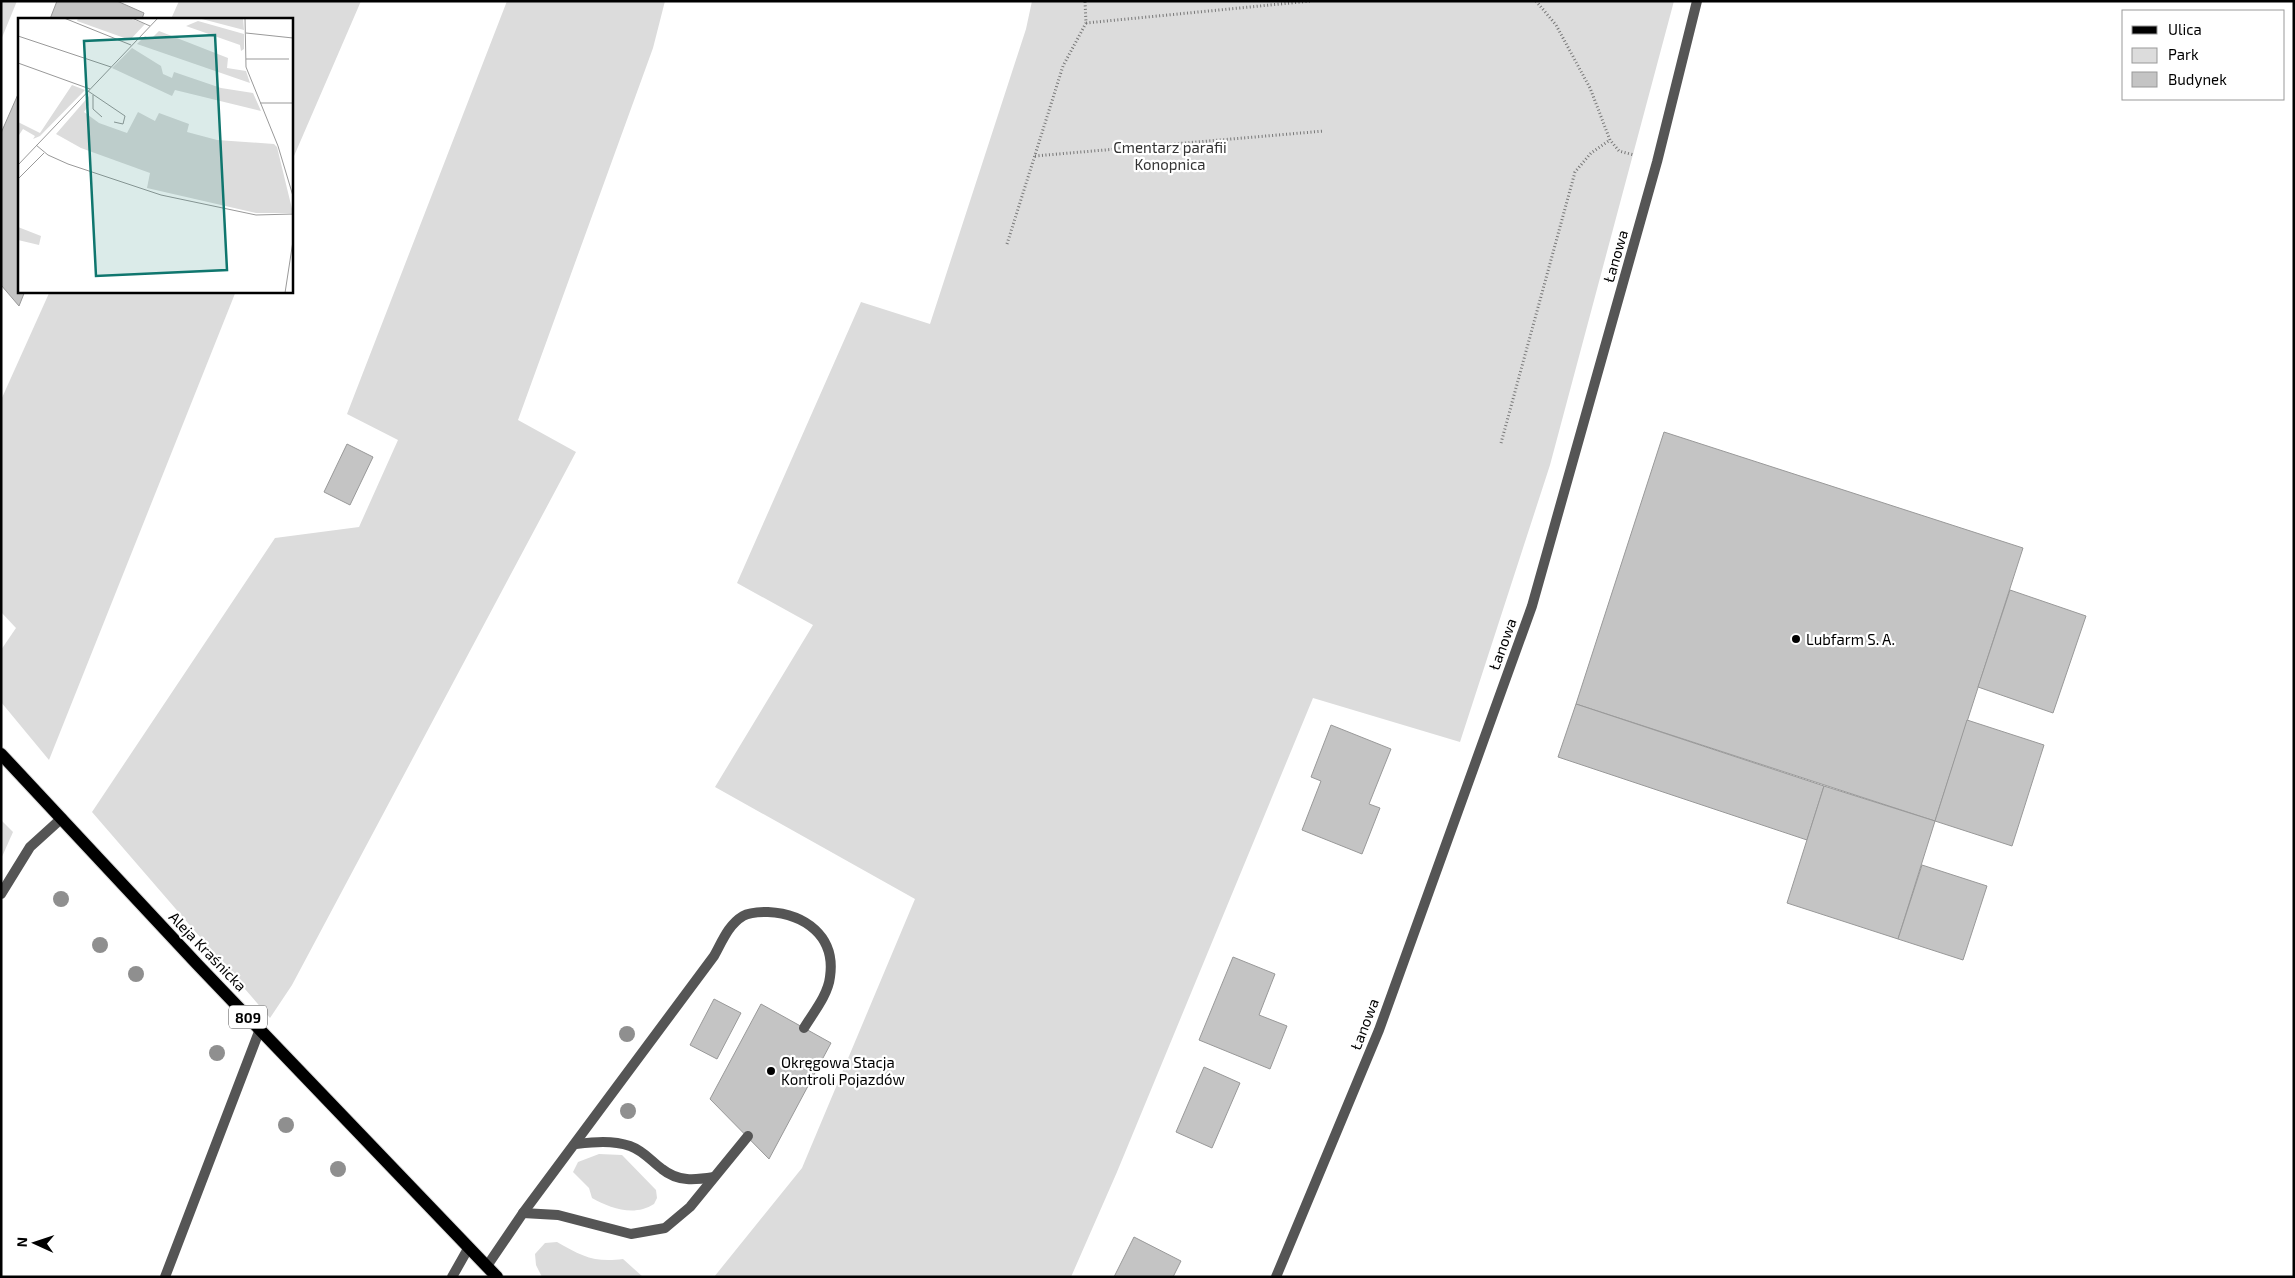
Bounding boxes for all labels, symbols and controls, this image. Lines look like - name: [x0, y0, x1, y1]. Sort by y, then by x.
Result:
- legend: [2122, 10, 2285, 100]
- inset map: [18, 18, 292, 292]
- text: Ulica: [2168, 20, 2202, 38]
- text: Park: [2168, 45, 2199, 63]
- text: Budynek: [2168, 70, 2227, 88]
- park label: Cmentarz parafii Konopnica: [1113, 138, 1227, 173]
- street label: Łanowa: [1599, 228, 1631, 284]
- street label: Łanowa: [1484, 616, 1520, 672]
- place label: Lubfarm S. A.: [1806, 630, 1895, 648]
- marker: Lubfarm S. A.: [1790, 633, 1802, 645]
- street label: Aleja Kraśnicka: [165, 908, 250, 995]
- street label: Łanowa: [1346, 996, 1382, 1052]
- road number: 809: [229, 1006, 267, 1028]
- place label: Okręgowa Stacja Kontroli Pojazdów: [781, 1053, 905, 1089]
- marker: Okręgowa Stacja Kontroli Pojazdów: [765, 1065, 777, 1077]
- north arrow: [10, 1218, 60, 1268]
- text: N: [13, 1237, 30, 1248]

